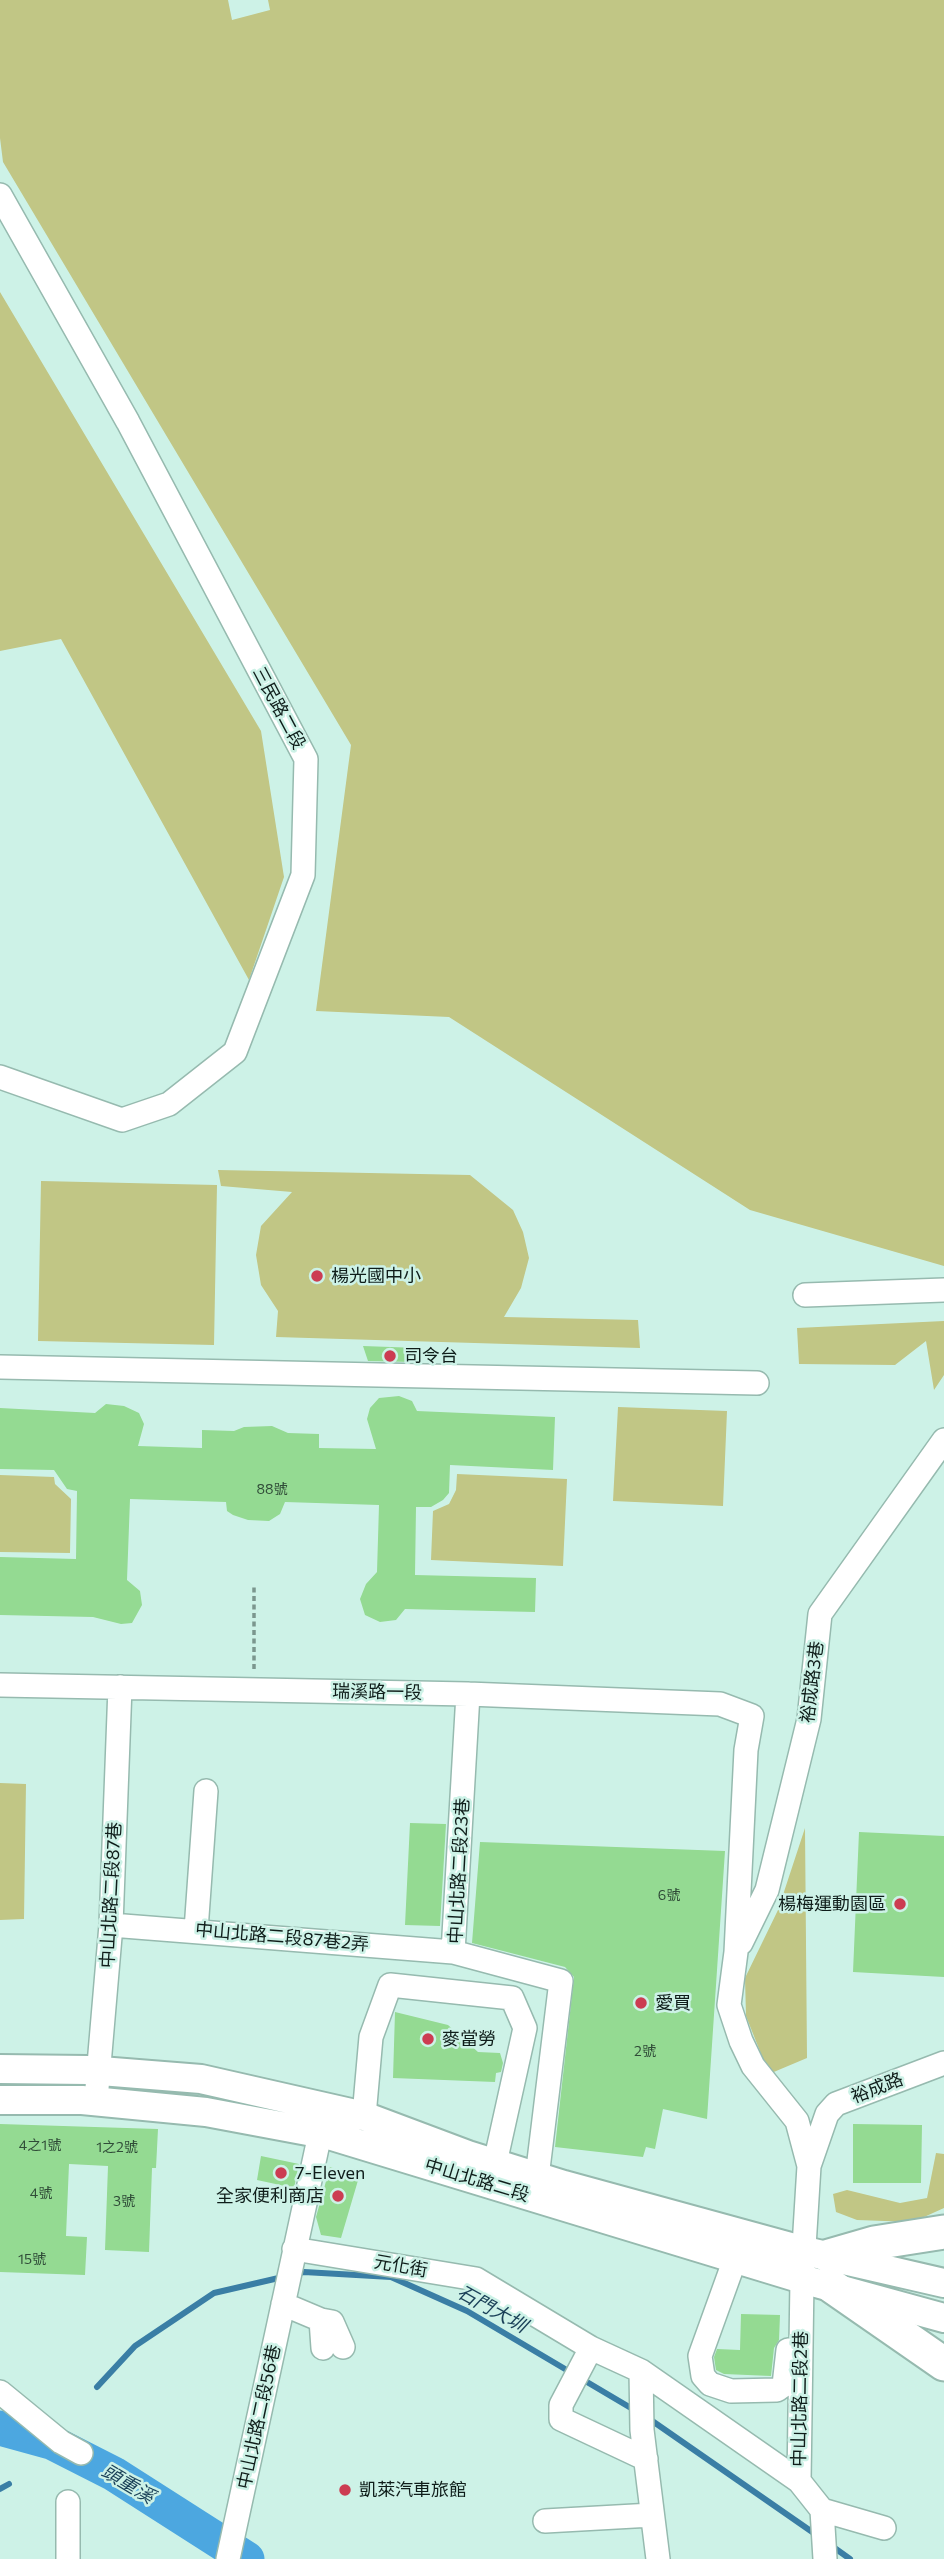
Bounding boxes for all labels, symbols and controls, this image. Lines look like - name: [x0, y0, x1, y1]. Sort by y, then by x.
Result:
- street label: 三民路二段: [248, 663, 310, 753]
- place label: 楊光國中小: [331, 1265, 421, 1287]
- marker: 楊光國中小: [309, 1268, 325, 1284]
- place label: 司令台: [404, 1345, 458, 1367]
- marker: 司令台: [382, 1348, 398, 1364]
- house number: 88號: [257, 1481, 287, 1497]
- street label: 裕成路3巷: [796, 1640, 828, 1724]
- street label: 瑞溪路一段: [332, 1680, 422, 1704]
- street label: 中山北路二段23巷: [444, 1797, 474, 1945]
- street label: 中山北路二段87巷: [96, 1821, 126, 1969]
- house number: 6號: [658, 1887, 680, 1903]
- place label: 楊梅運動園區: [778, 1893, 886, 1915]
- marker: 楊梅運動園區: [892, 1896, 908, 1912]
- street label: 中山北路二段87巷2弄: [194, 1919, 370, 1955]
- place label: 愛買: [655, 1992, 691, 2014]
- marker: 愛買: [633, 1995, 649, 2011]
- place label: 麥當勞: [442, 2028, 496, 2050]
- marker: 麥當勞: [420, 2031, 436, 2047]
- house number: 2號: [634, 2043, 656, 2059]
- street label: 裕成路: [848, 2068, 906, 2108]
- house number: 4之1號: [19, 2137, 61, 2153]
- house number: 1之2號: [96, 2139, 138, 2155]
- street label: 中山北路二段: [422, 2154, 532, 2206]
- place label: 7-Eleven: [295, 2162, 365, 2184]
- marker: 7-Eleven: [273, 2165, 289, 2181]
- house number: 4號: [30, 2185, 52, 2201]
- place label: 全家便利商店: [216, 2185, 324, 2207]
- marker: 全家便利商店: [330, 2188, 346, 2204]
- house number: 3號: [113, 2193, 135, 2209]
- house number: 15號: [18, 2251, 46, 2267]
- street label: 元化街: [373, 2251, 429, 2281]
- water label: 石門大圳: [453, 2281, 531, 2337]
- street label: 中山北路二段2巷: [788, 2331, 812, 2467]
- street label: 中山北路二段56巷: [233, 2343, 285, 2491]
- water label: 頭重溪: [98, 2460, 158, 2508]
- place label: 凱萊汽車旅館: [359, 2479, 467, 2501]
- marker: 凱萊汽車旅館: [337, 2482, 353, 2498]

